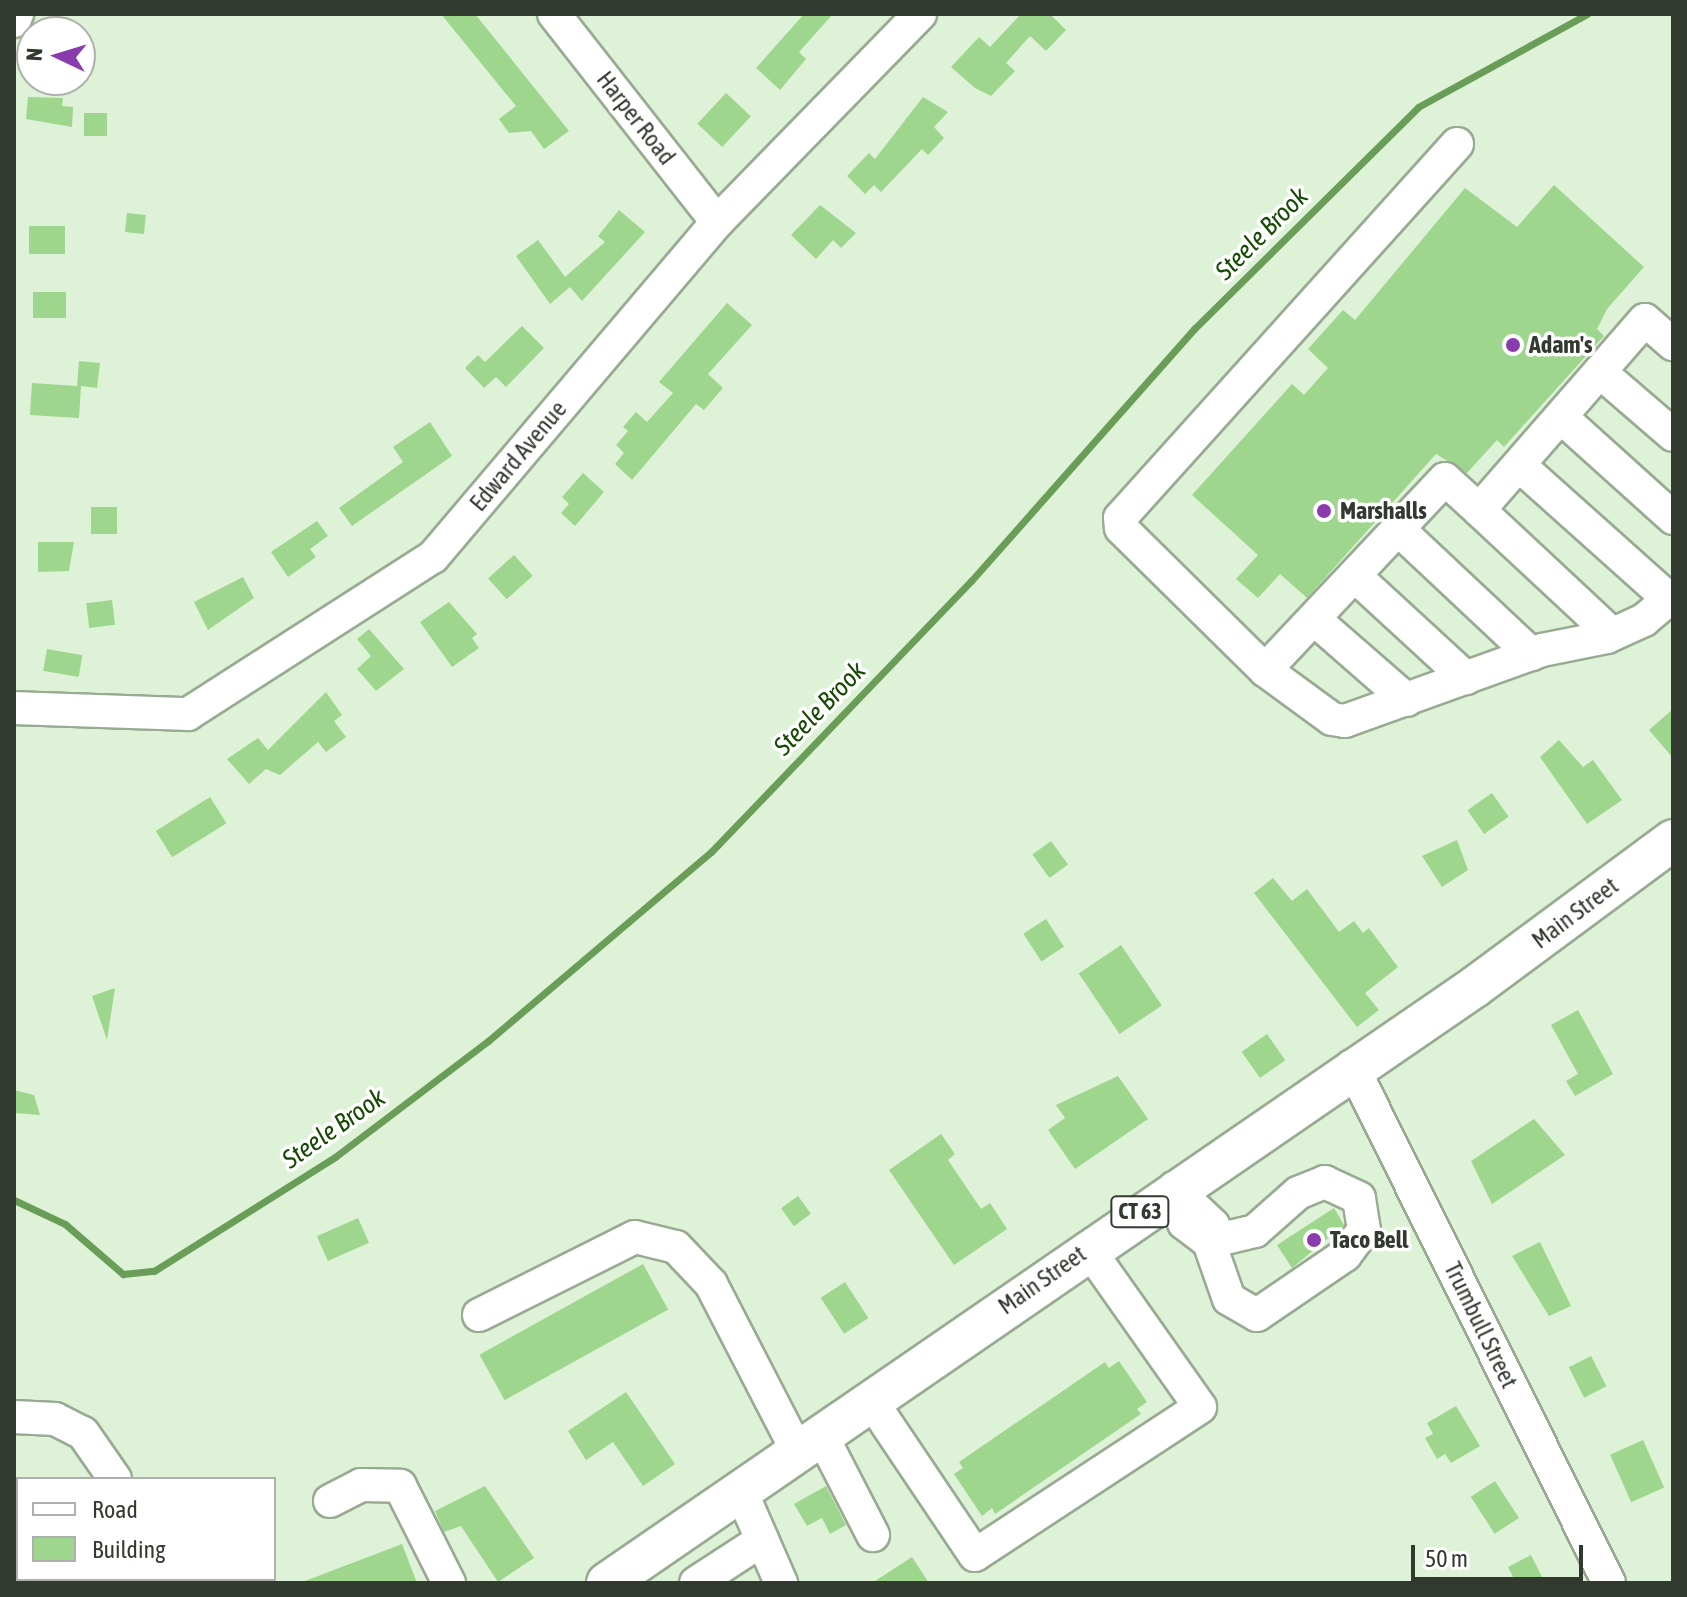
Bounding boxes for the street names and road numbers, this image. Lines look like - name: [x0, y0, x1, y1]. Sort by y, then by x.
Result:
- street label: Harper Road: [591, 66, 681, 170]
- street label: Edward Avenue: [464, 395, 572, 517]
- street label: Main Street: [1526, 871, 1624, 955]
- road number: CT 63: [1110, 1194, 1170, 1230]
- street label: Main Street: [993, 1239, 1091, 1321]
- street label: Trumbull Street: [1438, 1257, 1524, 1393]

